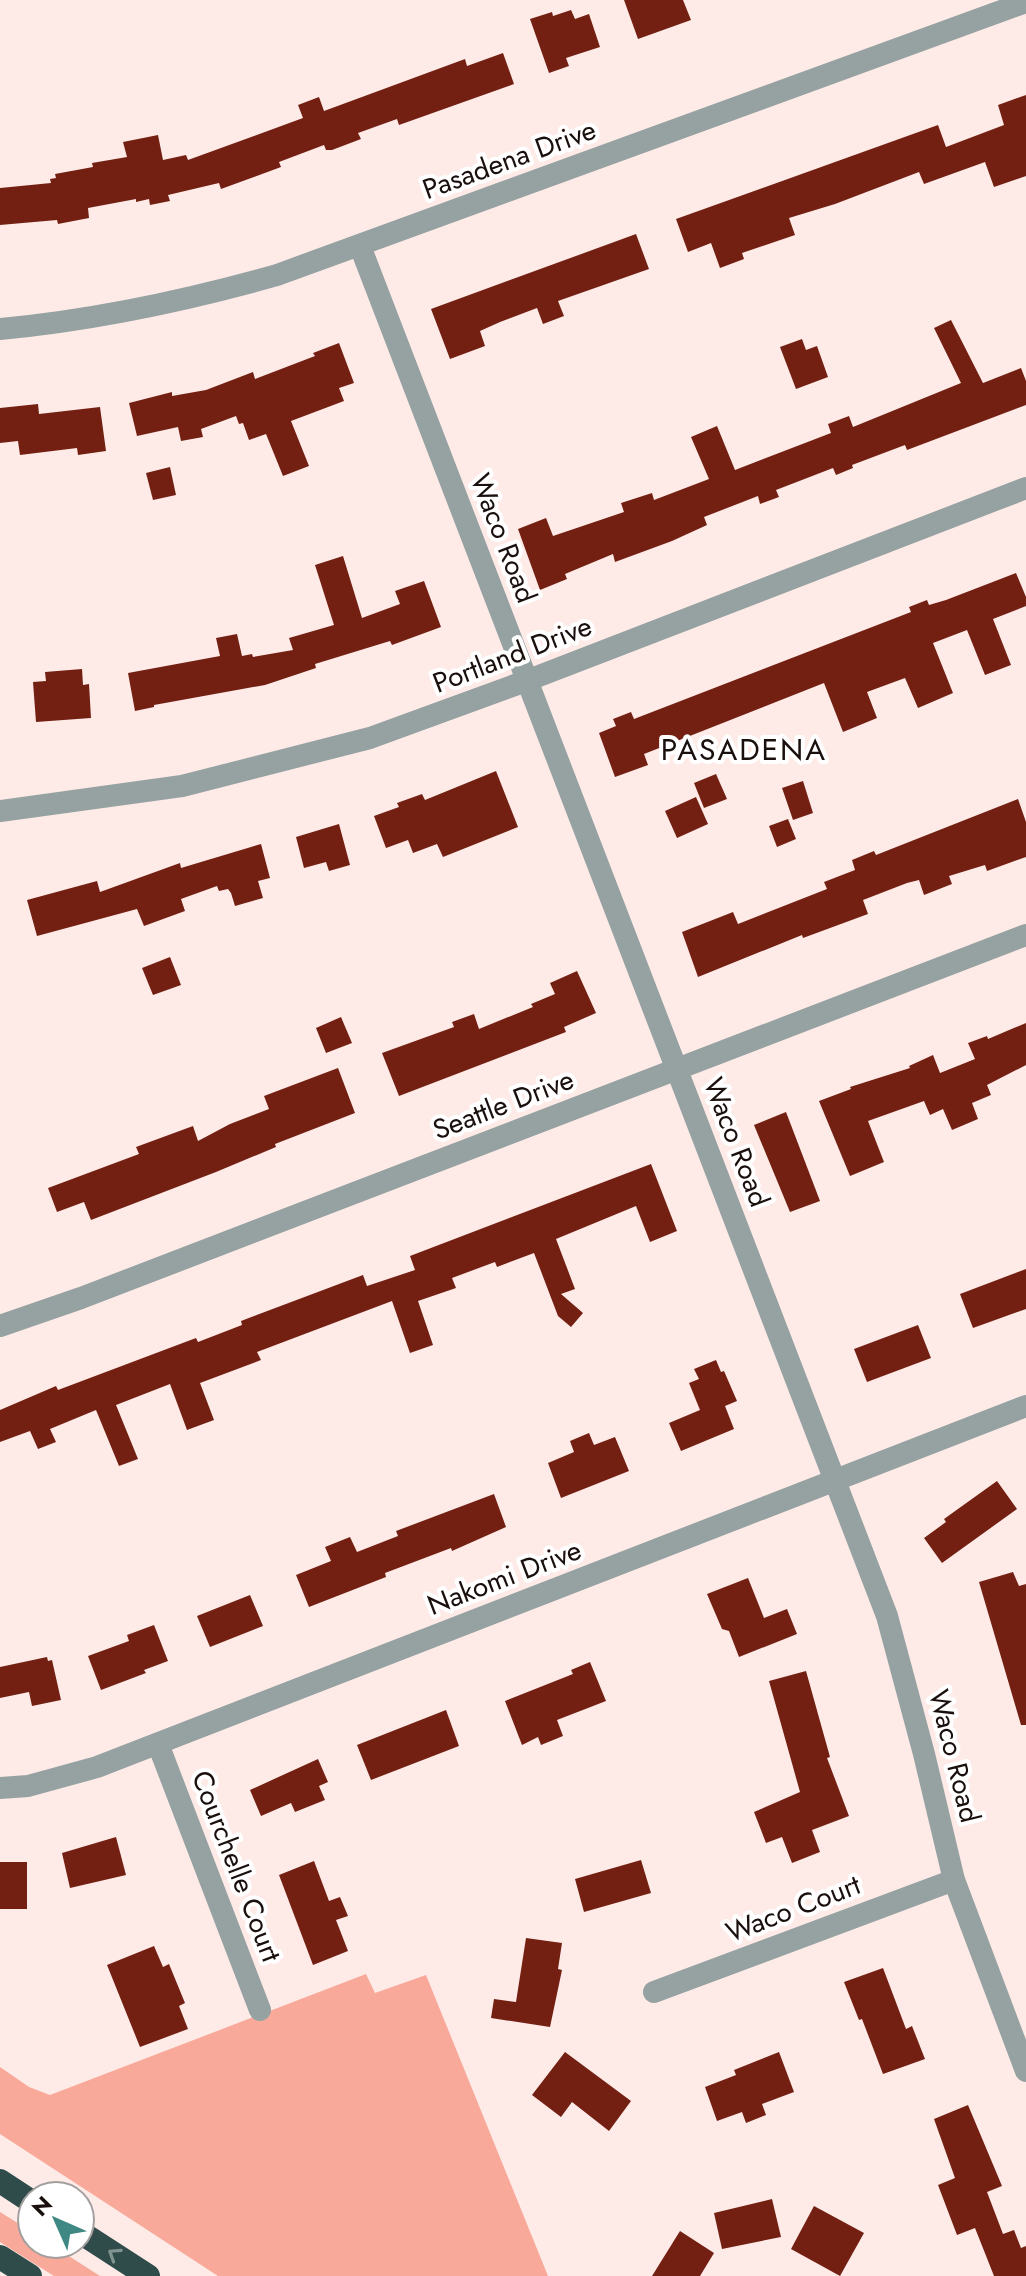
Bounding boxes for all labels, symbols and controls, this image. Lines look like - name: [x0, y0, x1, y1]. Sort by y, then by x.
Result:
- street label: Pasadena Drive: [417, 109, 602, 210]
- street label: Waco Road: [460, 467, 547, 609]
- street label: Portland Drive: [427, 605, 598, 704]
- district label: PASADENA: [661, 728, 827, 771]
- street label: Seattle Drive: [427, 1059, 580, 1150]
- street label: Waco Road: [693, 1071, 780, 1213]
- street label: Nakomi Drive: [421, 1529, 587, 1626]
- street label: Waco Road: [918, 1685, 991, 1827]
- street label: Courchelle Court: [181, 1765, 292, 1968]
- street label: Waco Court: [720, 1864, 867, 1953]
- north arrow: [16, 2180, 96, 2260]
- text: N: [24, 2188, 59, 2223]
- one-way arrow: [108, 2249, 123, 2264]

